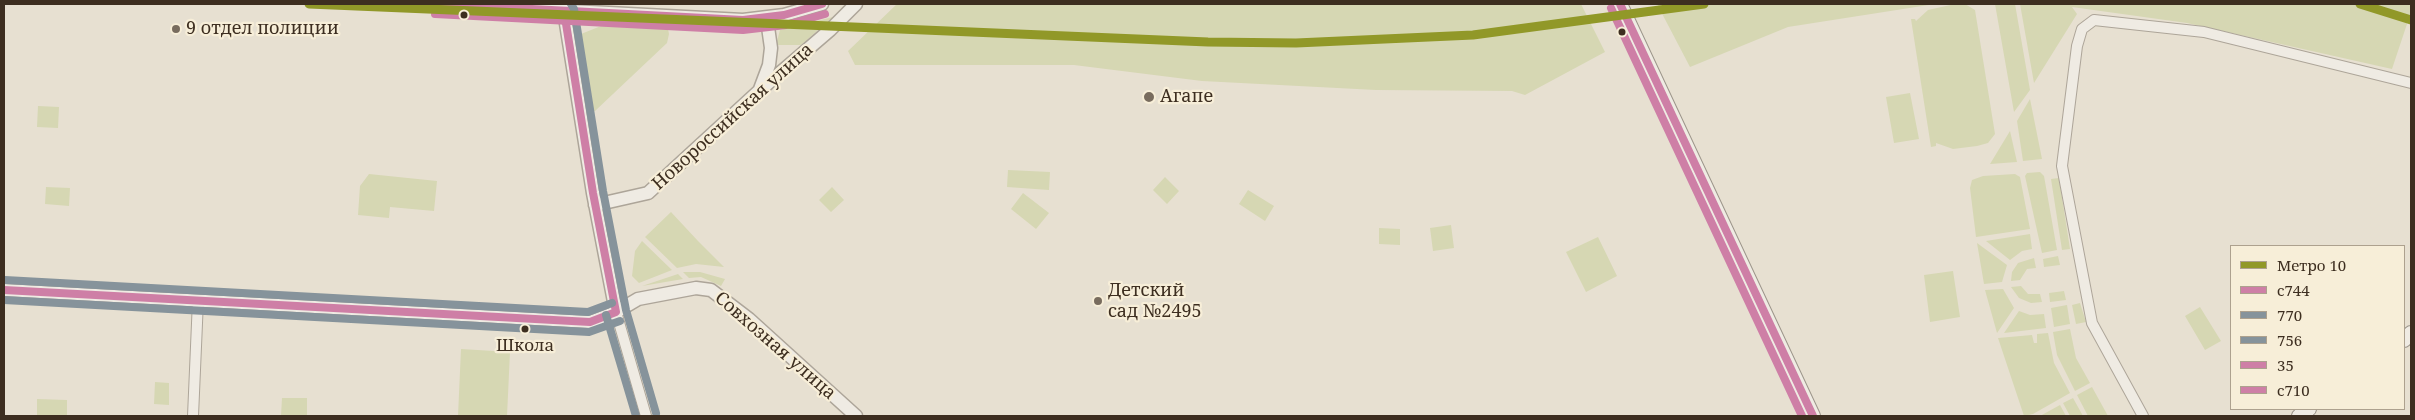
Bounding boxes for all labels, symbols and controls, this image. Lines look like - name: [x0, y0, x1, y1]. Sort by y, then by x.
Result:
- unlabelled marker: [459, 10, 469, 20]
- place label: 9 отдел полиции: [186, 18, 339, 40]
- marker: 9 отдел полиции: [170, 23, 182, 35]
- unlabelled marker: [1617, 27, 1627, 37]
- street label: Новороссийская улица: [648, 39, 818, 195]
- place label: Агапе: [1160, 86, 1213, 108]
- marker: Агапе: [1142, 90, 1156, 104]
- legend: [2230, 245, 2405, 410]
- text: Метро 10: [2277, 255, 2346, 275]
- place label: Детский сад №2495: [1108, 280, 1202, 322]
- text: с744: [2277, 280, 2310, 300]
- street label: Совхозная улица: [710, 287, 840, 405]
- marker: Детский сад №2495: [1092, 295, 1104, 307]
- text: 770: [2277, 305, 2302, 325]
- marker: Школа: [520, 324, 530, 334]
- text: 756: [2277, 330, 2302, 350]
- place label: Школа: [496, 336, 554, 356]
- text: 35: [2277, 355, 2294, 375]
- text: с710: [2277, 380, 2310, 400]

